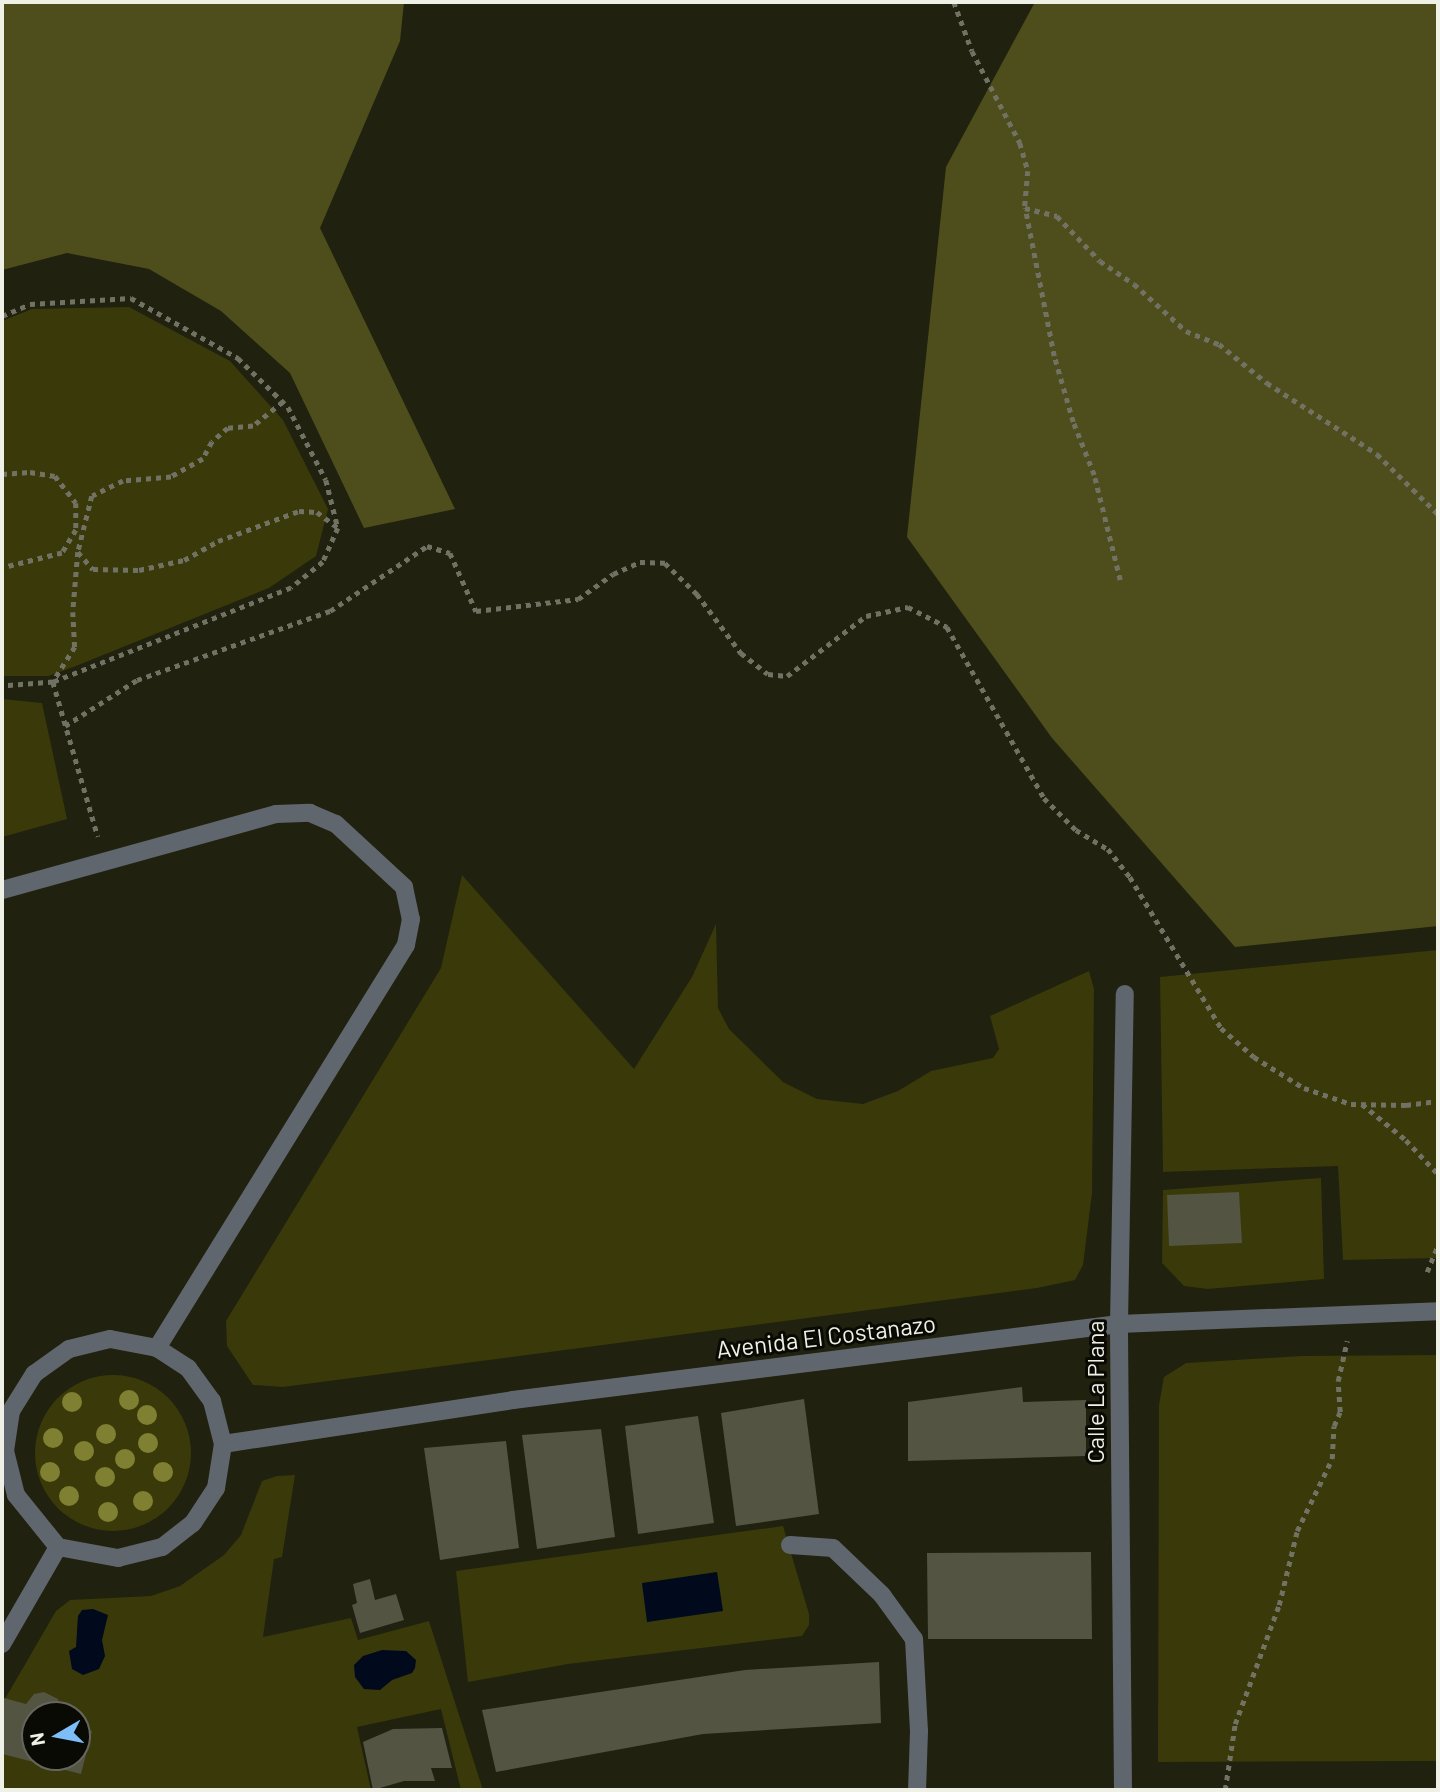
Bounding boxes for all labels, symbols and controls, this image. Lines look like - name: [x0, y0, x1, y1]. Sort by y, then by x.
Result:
- street label: Avenida El Costanazo: [715, 1308, 937, 1364]
- street label: Calle La Plana: [1081, 1320, 1109, 1464]
- north arrow: [21, 1701, 91, 1771]
- text: N: [24, 1731, 49, 1748]

